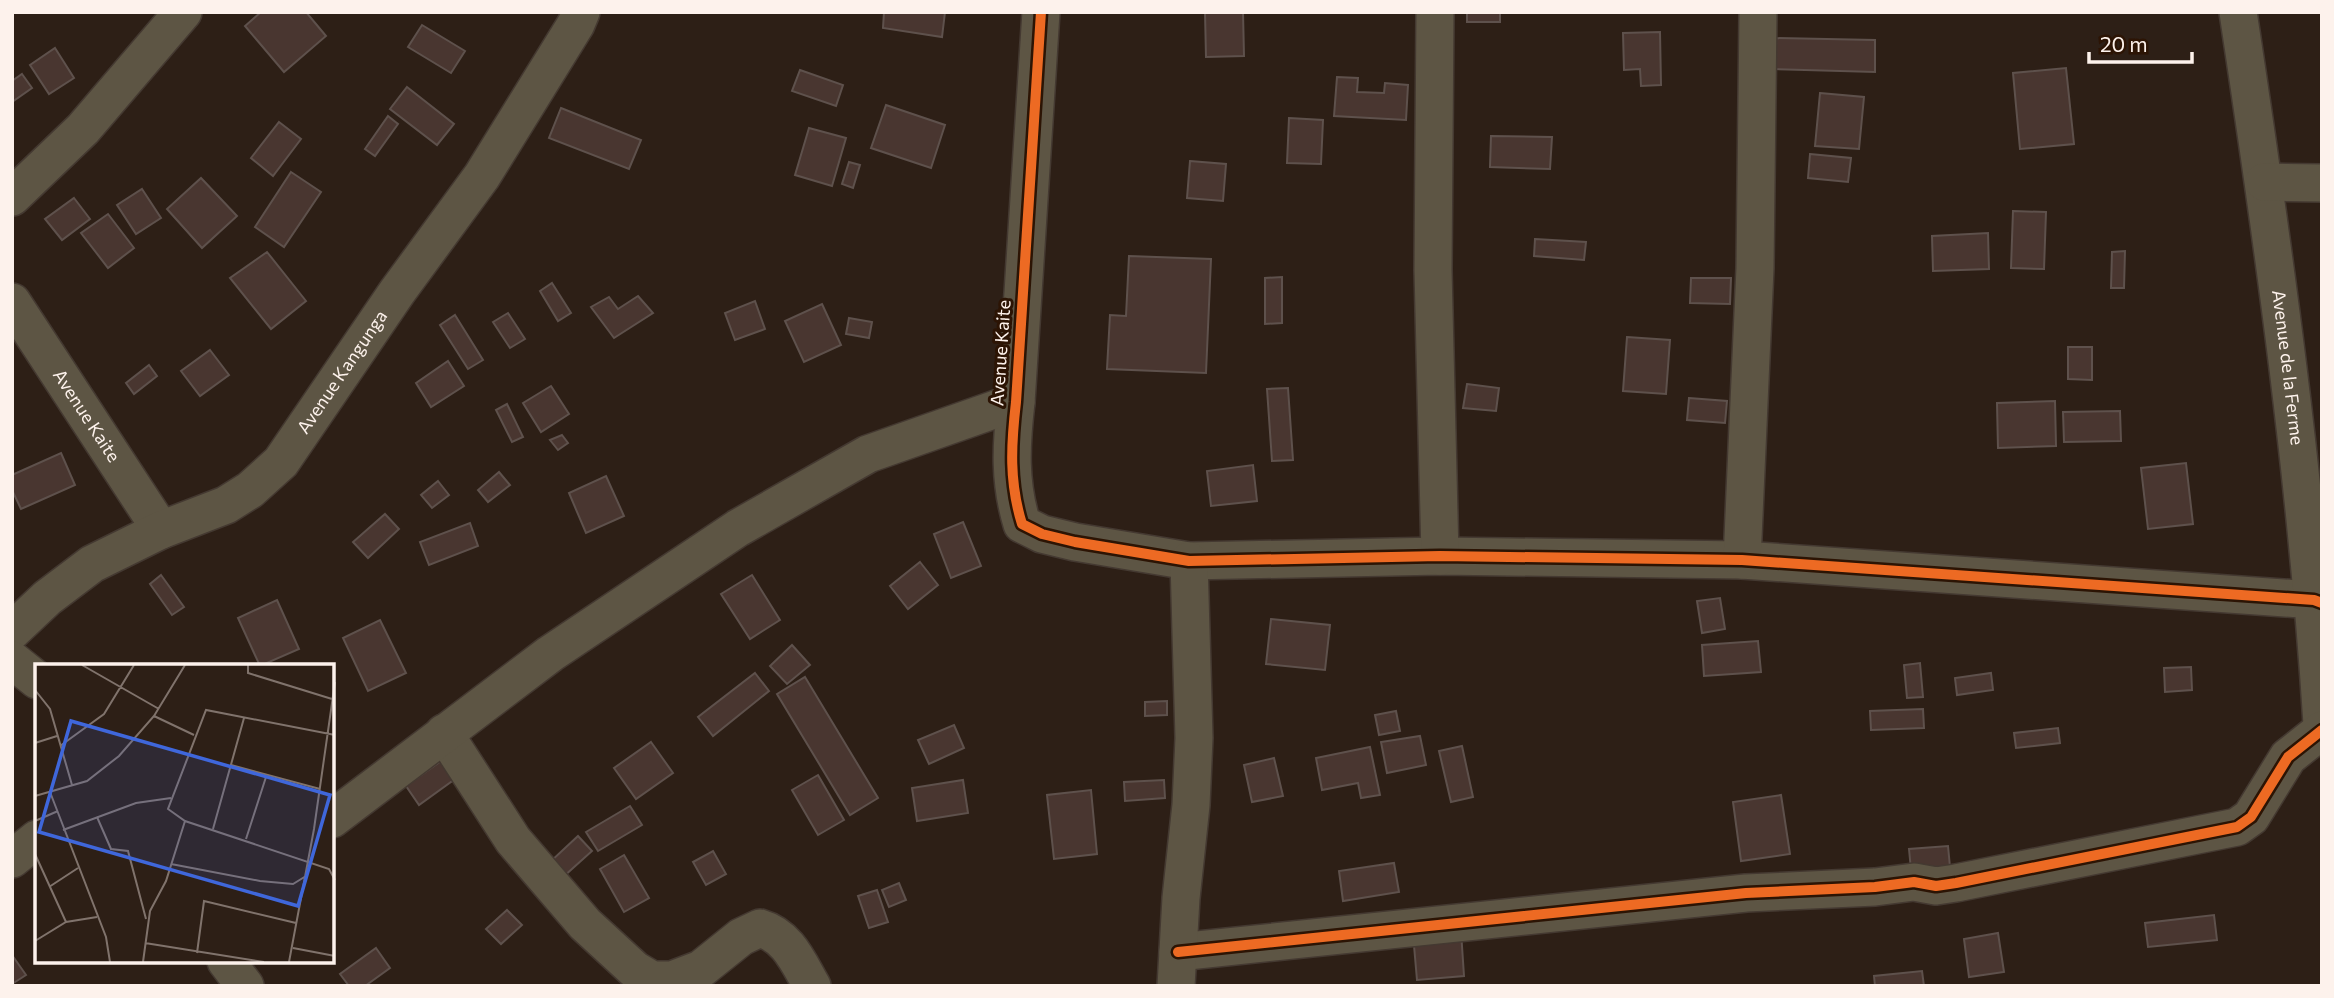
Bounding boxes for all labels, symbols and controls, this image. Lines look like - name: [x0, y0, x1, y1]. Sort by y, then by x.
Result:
- scale bar: [2089, 21, 2192, 65]
- text: 20 m: [2100, 31, 2148, 56]
- street label: Avenue de la Ferme: [2268, 288, 2309, 446]
- street label: Avenue Kaite: [985, 299, 1015, 407]
- street label: Avenue Kangunga: [292, 306, 391, 437]
- street label: Avenue Kaite: [49, 365, 126, 466]
- inset map: [35, 664, 334, 963]

